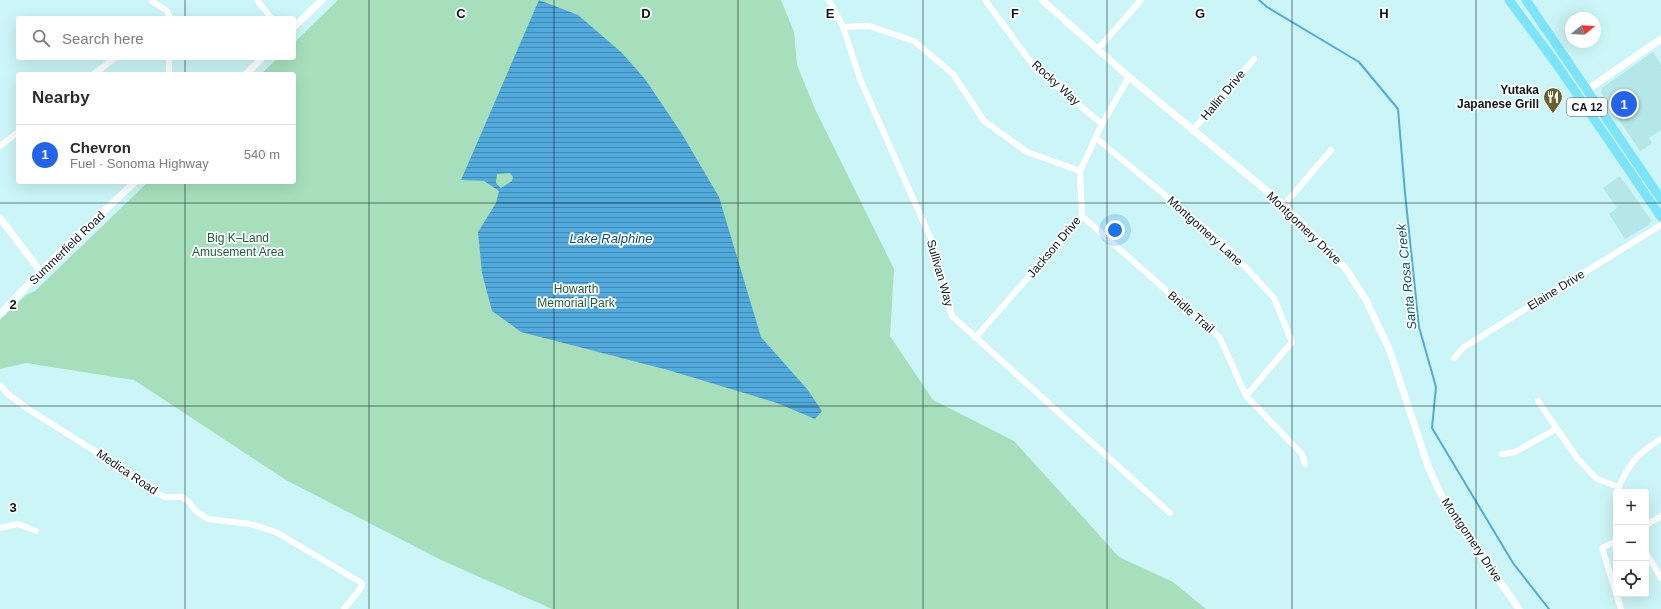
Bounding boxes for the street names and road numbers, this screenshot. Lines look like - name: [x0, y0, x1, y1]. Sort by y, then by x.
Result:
- street label: Rocky Way: [1029, 58, 1083, 108]
- street label: Hallin Drive: [1198, 67, 1248, 123]
- road number: CA 12: [1567, 98, 1607, 116]
- street label: Montgomery Drive: [1264, 189, 1344, 267]
- street label: Montgomery Lane: [1164, 193, 1246, 269]
- street label: Summerfield Road: [26, 208, 108, 288]
- street label: Jackson Drive: [1024, 213, 1084, 280]
- street label: Sullivan Way: [924, 238, 956, 308]
- street label: Elaine Drive: [1525, 267, 1587, 313]
- street label: Bridle Trail: [1165, 288, 1217, 336]
- street label: Medica Road: [94, 446, 160, 498]
- street label: Montgomery Drive: [1439, 495, 1505, 585]

